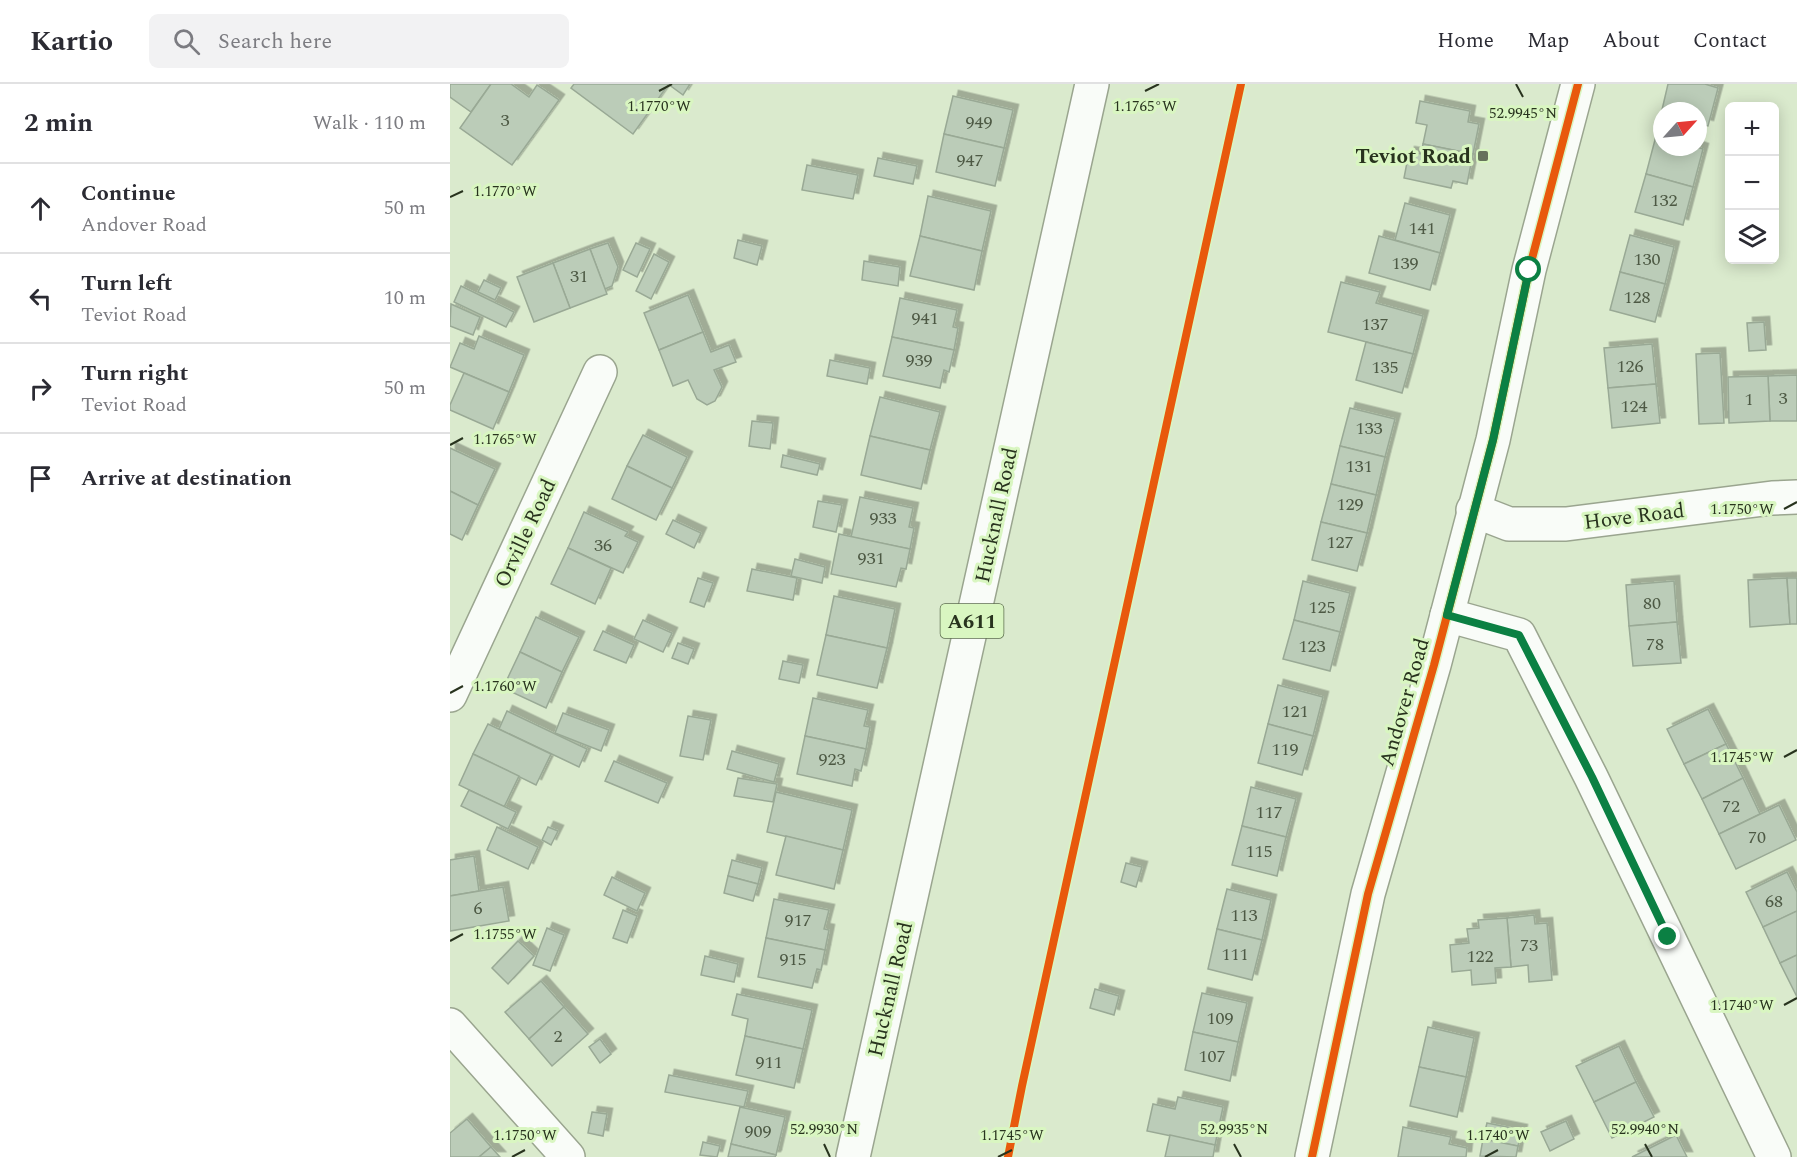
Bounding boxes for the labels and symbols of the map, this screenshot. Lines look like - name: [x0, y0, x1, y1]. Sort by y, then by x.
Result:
- text: 1.1770°W: [627, 95, 691, 118]
- text: 1.1765°W: [1113, 95, 1177, 118]
- text: 52.9945°N: [1489, 102, 1557, 125]
- north arrow: [1653, 102, 1707, 156]
- house number: 3: [501, 107, 510, 134]
- house number: 949: [966, 109, 993, 136]
- place label: Teviot Road: [1355, 141, 1471, 173]
- house number: 947: [957, 147, 984, 174]
- marker: Teviot Road: [1476, 149, 1490, 163]
- text: 1.1770°W: [473, 180, 537, 203]
- house number: 132: [1651, 187, 1678, 214]
- house number: 141: [1409, 215, 1436, 242]
- house number: 130: [1634, 246, 1661, 273]
- house number: 139: [1392, 250, 1419, 277]
- route start: [1515, 256, 1541, 282]
- house number: 31: [570, 263, 588, 290]
- house number: 128: [1624, 284, 1651, 311]
- house number: 941: [912, 305, 939, 332]
- house number: 137: [1362, 311, 1389, 338]
- house number: 939: [906, 347, 933, 374]
- house number: 126: [1617, 353, 1644, 380]
- house number: 135: [1372, 354, 1399, 381]
- house number: 3: [1779, 385, 1788, 412]
- house number: 1: [1745, 386, 1754, 413]
- house number: 124: [1621, 393, 1648, 420]
- house number: 133: [1356, 415, 1383, 442]
- text: 1.1765°W: [473, 428, 537, 451]
- street label: Hucknall Road: [967, 444, 1027, 586]
- house number: 131: [1346, 453, 1373, 480]
- street label: Orville Road: [487, 474, 565, 593]
- house number: 129: [1337, 491, 1364, 518]
- street label: Hove Road: [1582, 495, 1686, 539]
- text: 1.1750°W: [1710, 498, 1774, 521]
- house number: 933: [870, 505, 897, 532]
- house number: 127: [1327, 529, 1354, 556]
- house number: 36: [594, 532, 612, 559]
- house number: 931: [858, 545, 885, 572]
- house number: 80: [1643, 590, 1661, 617]
- house number: 125: [1309, 594, 1336, 621]
- road number: A611: [940, 604, 1004, 638]
- house number: 78: [1646, 631, 1664, 658]
- house number: 123: [1299, 633, 1326, 660]
- street label: Andover Road: [1371, 634, 1439, 770]
- text: 1.1760°W: [473, 675, 537, 698]
- house number: 121: [1282, 698, 1309, 725]
- house number: 119: [1272, 736, 1299, 763]
- house number: 923: [819, 746, 846, 773]
- text: 1.1745°W: [1710, 746, 1774, 769]
- house number: 72: [1722, 793, 1740, 820]
- house number: 117: [1256, 799, 1283, 826]
- house number: 70: [1748, 824, 1766, 851]
- house number: 115: [1246, 838, 1273, 865]
- house number: 68: [1765, 888, 1783, 915]
- house number: 6: [474, 895, 483, 922]
- house number: 113: [1231, 902, 1258, 929]
- house number: 917: [785, 907, 812, 934]
- street label: Hucknall Road: [860, 919, 922, 1060]
- text: 1.1755°W: [473, 923, 537, 946]
- route end: [1654, 923, 1680, 949]
- house number: 73: [1520, 932, 1538, 959]
- house number: 111: [1222, 941, 1249, 968]
- house number: 122: [1467, 943, 1494, 970]
- house number: 915: [780, 946, 807, 973]
- text: 1.1740°W: [1710, 994, 1774, 1017]
- house number: 109: [1207, 1005, 1234, 1032]
- house number: 2: [554, 1023, 563, 1050]
- house number: 107: [1199, 1043, 1226, 1070]
- house number: 911: [756, 1049, 783, 1076]
- house number: 909: [745, 1118, 772, 1145]
- text: 52.9930°N: [790, 1118, 858, 1141]
- text: 52.9935°N: [1200, 1118, 1268, 1141]
- text: 52.9940°N: [1611, 1118, 1679, 1141]
- text: 1.1750°W: [493, 1124, 557, 1147]
- text: 1.1745°W: [980, 1124, 1044, 1147]
- text: 1.1740°W: [1466, 1124, 1530, 1147]

